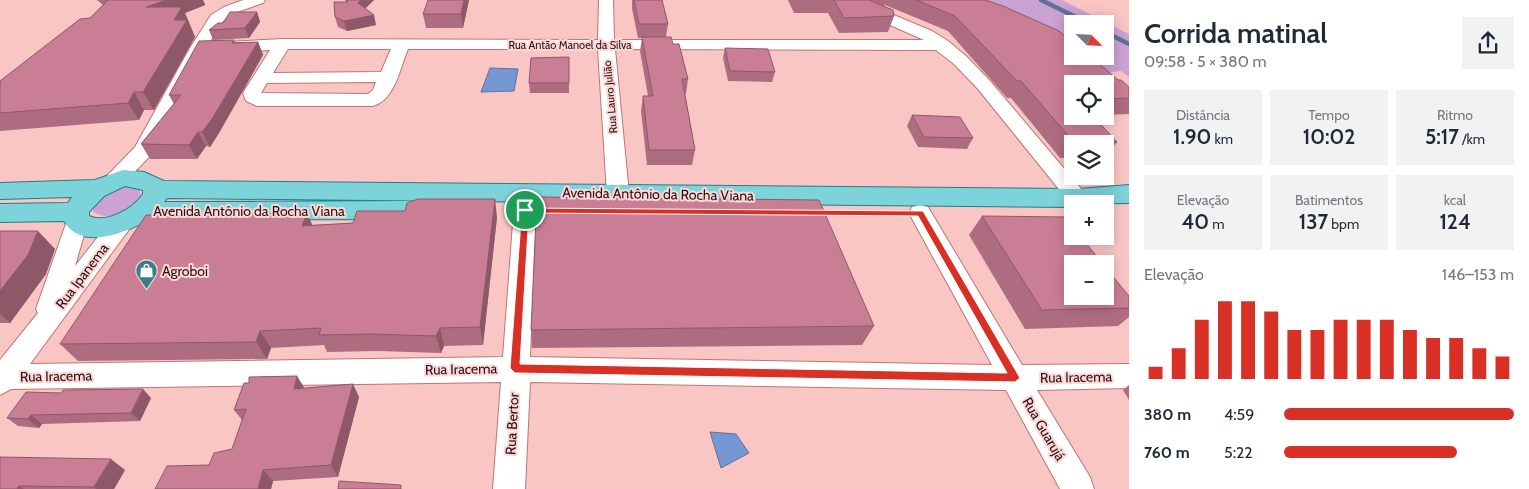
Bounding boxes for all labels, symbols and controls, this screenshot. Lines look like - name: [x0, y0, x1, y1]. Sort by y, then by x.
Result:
- north arrow: [1064, 15, 1114, 65]
- map controls: [1064, 15, 1114, 305]
- text: Corrida matinal: [1144, 16, 1327, 50]
- button: share: [1462, 17, 1514, 69]
- street label: Rua Antão Manoel da Silva: [508, 38, 632, 52]
- text: 09:58 · 5 × 380 m: [1144, 52, 1266, 71]
- street label: Rua Lauro Julião: [600, 60, 620, 134]
- button: locate: [1064, 75, 1114, 125]
- text: Distância: [1176, 106, 1230, 124]
- text: Tempo: [1308, 106, 1350, 124]
- text: Ritmo: [1437, 106, 1473, 124]
- text: 1.90: [1173, 124, 1211, 149]
- text: 10:02: [1303, 124, 1355, 149]
- text: 5:17: [1425, 124, 1459, 149]
- text: km: [1211, 130, 1233, 148]
- text: /km: [1459, 130, 1485, 148]
- button: layers: [1064, 135, 1114, 185]
- street label: Avenida Antônio da Rocha Viana: [562, 183, 754, 205]
- pin: [504, 189, 546, 231]
- text: Elevação: [1177, 191, 1229, 209]
- text: Batimentos: [1295, 191, 1363, 209]
- text: kcal: [1444, 191, 1466, 209]
- button: +: [1064, 195, 1114, 245]
- icon: arrive: [511, 196, 539, 224]
- street label: Avenida Antônio da Rocha Viana: [153, 202, 345, 220]
- text: 40: [1182, 209, 1209, 234]
- text: 137: [1299, 209, 1328, 234]
- text: 124: [1439, 209, 1471, 234]
- text: m: [1209, 215, 1224, 233]
- text: bpm: [1328, 215, 1359, 233]
- street label: Rua Ipanema: [52, 239, 113, 312]
- button: −: [1064, 255, 1114, 305]
- shop icon: Agroboi: [134, 259, 158, 290]
- place label: Agroboi: [162, 262, 208, 280]
- text: Elevação: [1144, 265, 1204, 284]
- text: 146–153 m: [1442, 265, 1514, 284]
- street label: Rua Iracema: [425, 359, 498, 379]
- street label: Rua Iracema: [20, 366, 93, 386]
- street label: Rua Iracema: [1040, 367, 1113, 387]
- street label: Rua Bertor: [501, 392, 523, 456]
- street label: Rua Guarujá: [1019, 394, 1070, 464]
- text: 380 m: [1144, 405, 1191, 424]
- text: 4:59: [1224, 405, 1254, 424]
- text: 760 m: [1144, 443, 1190, 462]
- text: 5:22: [1224, 443, 1253, 462]

